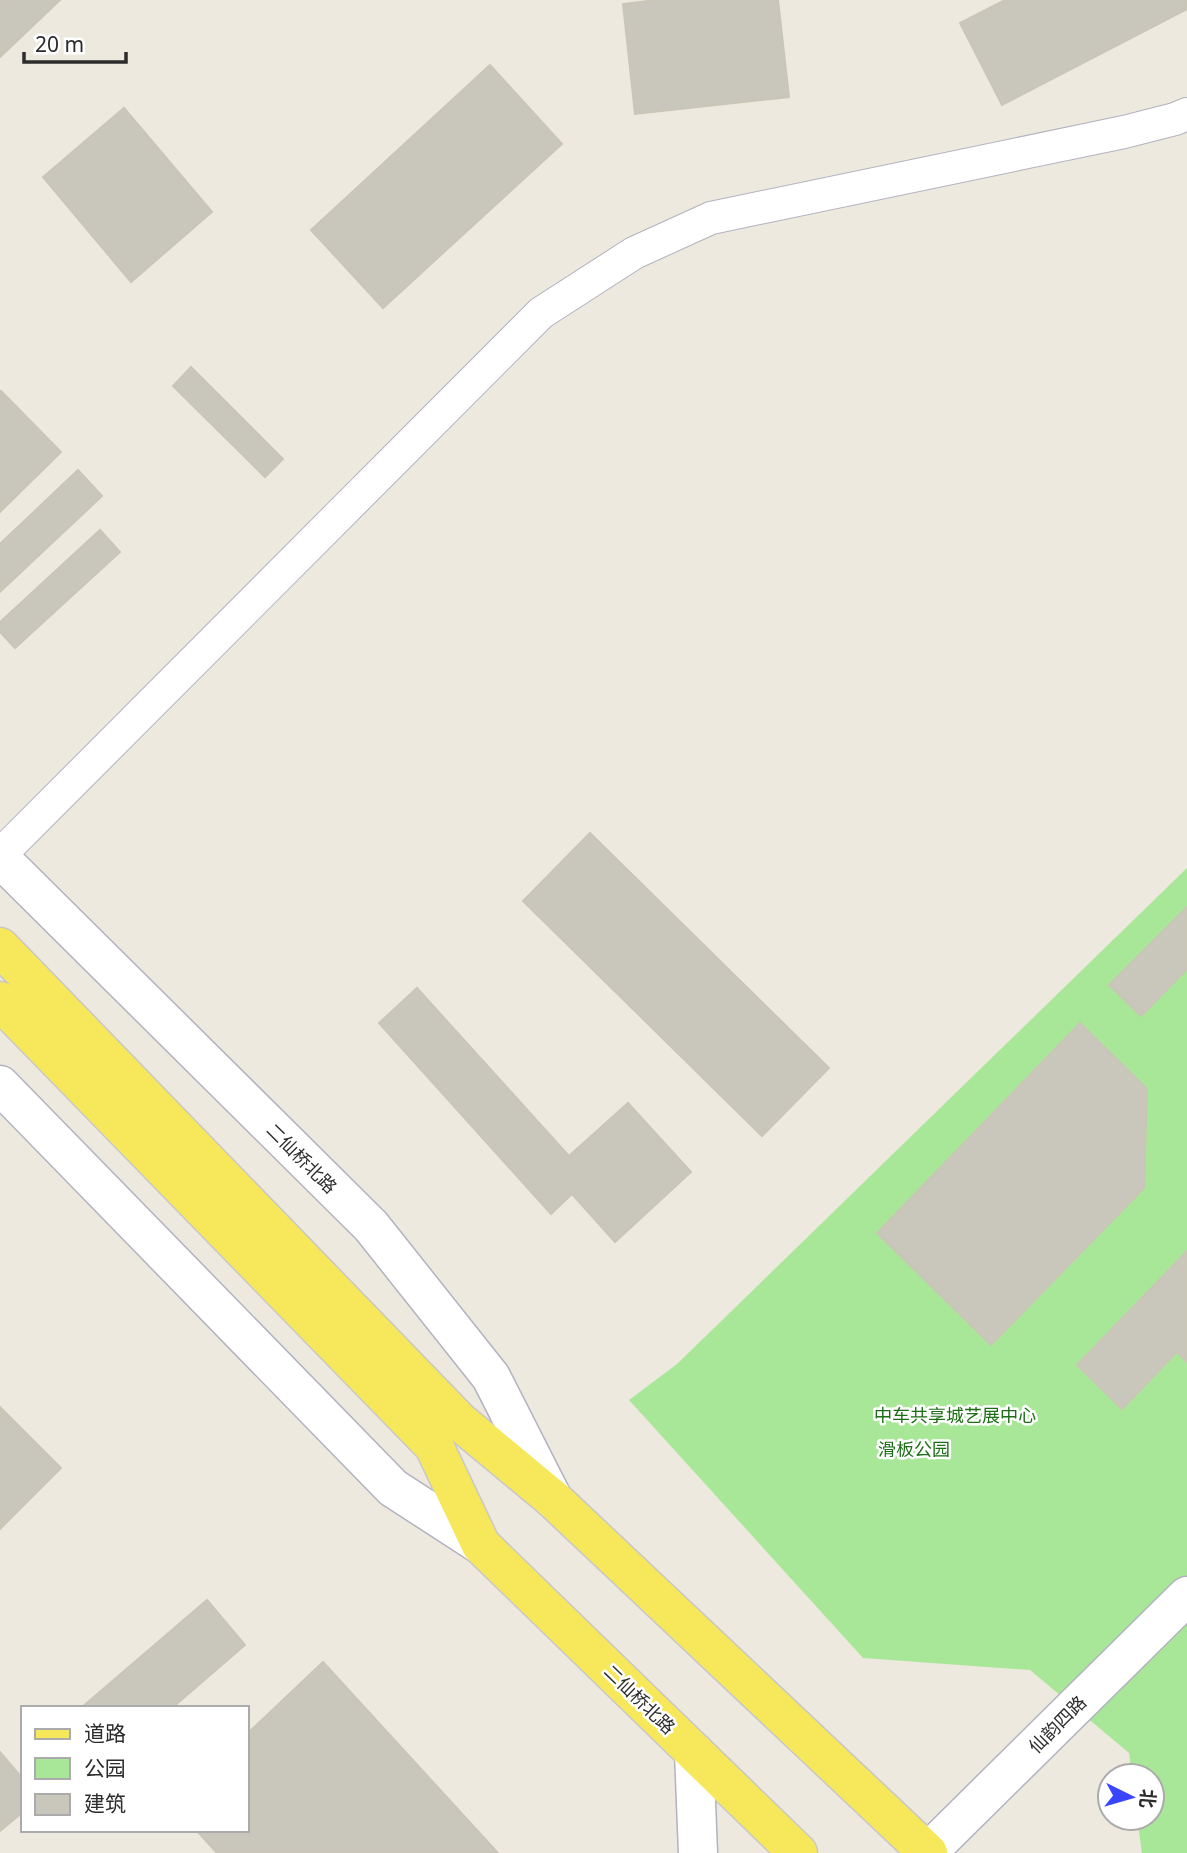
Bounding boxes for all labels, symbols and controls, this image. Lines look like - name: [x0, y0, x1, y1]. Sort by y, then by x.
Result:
- scale bar: [24, 21, 126, 65]
- text: 20 m: [35, 30, 84, 58]
- street label: 二仙桥北路: [262, 1118, 342, 1198]
- park label: 中车共享城艺展中心: [874, 1403, 1036, 1427]
- park label: 滑板公园: [878, 1437, 950, 1461]
- street label: 二仙桥北路: [599, 1659, 681, 1739]
- street label: 仙韵四路: [1023, 1690, 1091, 1758]
- legend: [21, 1706, 248, 1832]
- text: 道路: [84, 1719, 126, 1747]
- text: 公园: [84, 1754, 126, 1782]
- north arrow: [1096, 1762, 1166, 1832]
- text: 北: [1134, 1788, 1162, 1809]
- text: 建筑: [84, 1789, 126, 1817]

